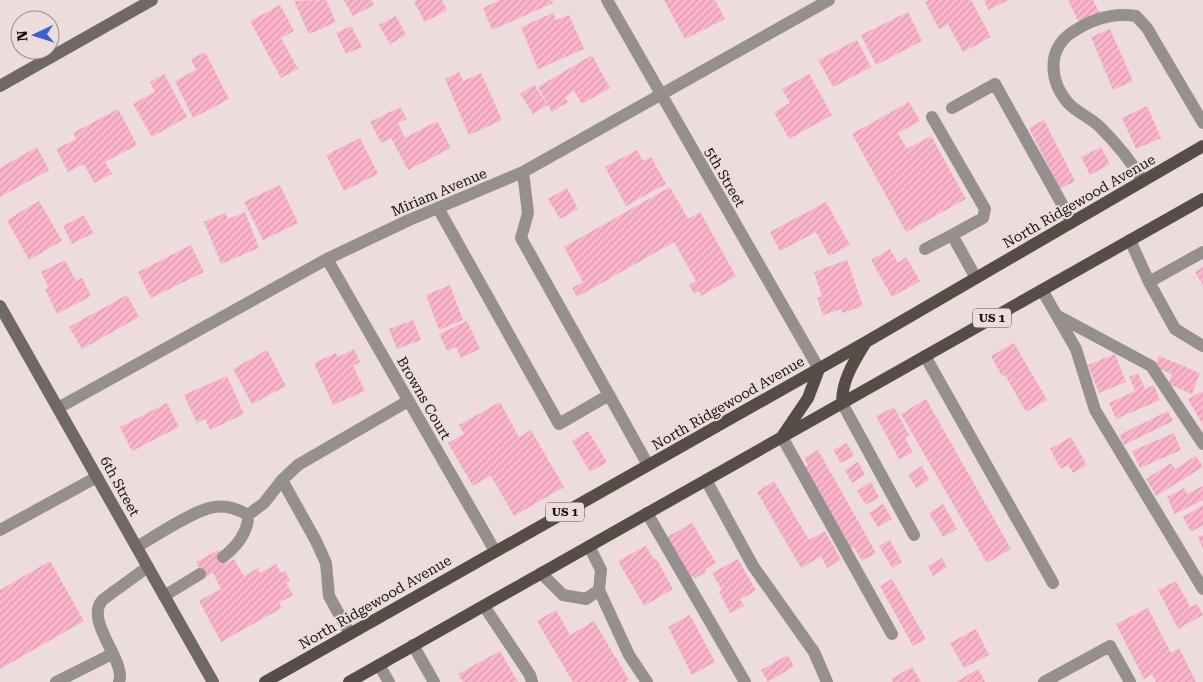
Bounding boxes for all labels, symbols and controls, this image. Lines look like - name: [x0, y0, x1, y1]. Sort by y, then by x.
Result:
- north arrow: [10, 10, 60, 60]
- text: N: [14, 30, 30, 42]
- street label: 5th Street: [702, 145, 748, 209]
- street label: North Ridgewood Avenue: [1000, 151, 1158, 251]
- street label: Miriam Avenue: [389, 165, 489, 219]
- road number: US 1: [973, 308, 1011, 328]
- street label: North Ridgewood Avenue: [649, 353, 807, 453]
- street label: Browns Court: [394, 354, 454, 442]
- street label: 6th Street: [97, 453, 143, 519]
- road number: US 1: [546, 502, 584, 522]
- street label: North Ridgewood Avenue: [296, 552, 454, 652]

